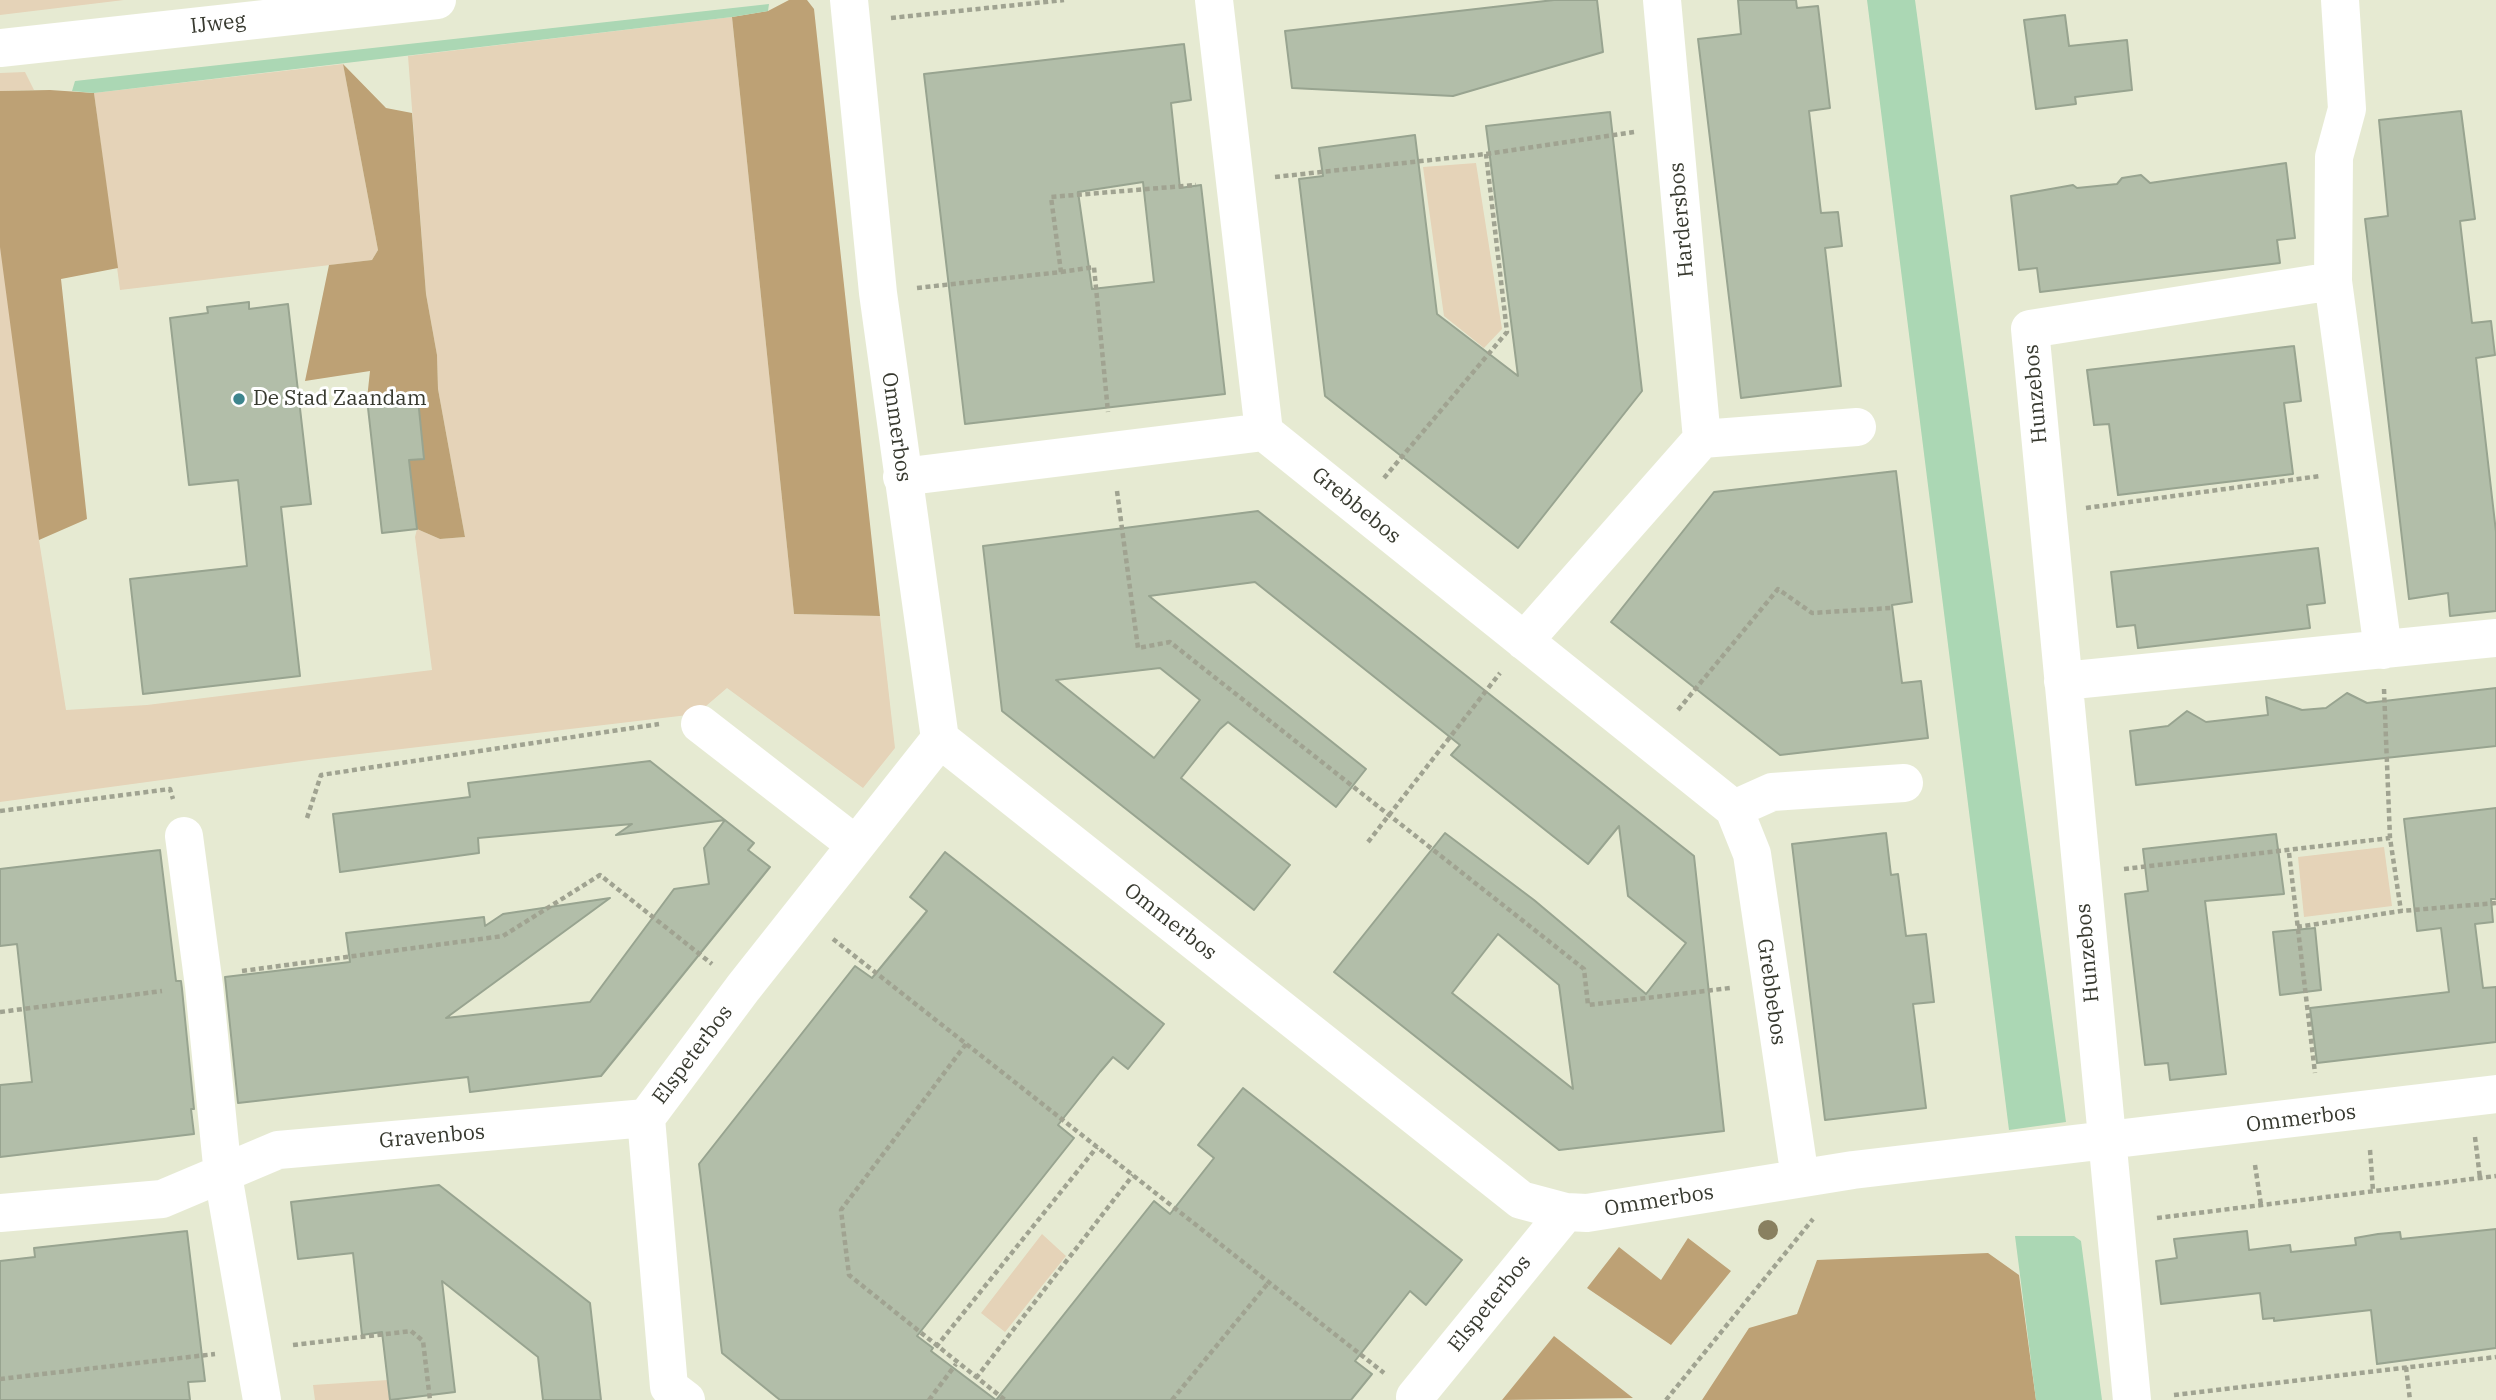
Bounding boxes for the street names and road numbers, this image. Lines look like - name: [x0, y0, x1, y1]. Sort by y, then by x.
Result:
- street label: IJweg: [189, 9, 247, 39]
- street label: Hardersbos: [1664, 161, 1700, 279]
- street label: Hunzebos: [2019, 343, 2053, 445]
- street label: Ommerbos: [876, 371, 916, 483]
- street label: Grebbebos: [1306, 462, 1406, 550]
- street label: Ommerbos: [1119, 878, 1221, 966]
- street label: Hunzebos: [2071, 902, 2105, 1004]
- street label: Grebbebos: [1751, 937, 1791, 1047]
- street label: Elspeterbos: [648, 1001, 738, 1109]
- street label: Ommerbos: [2245, 1100, 2357, 1138]
- street label: Gravenbos: [378, 1120, 486, 1154]
- street label: Ommerbos: [1602, 1180, 1716, 1222]
- street label: Elspeterbos: [1443, 1251, 1537, 1357]

